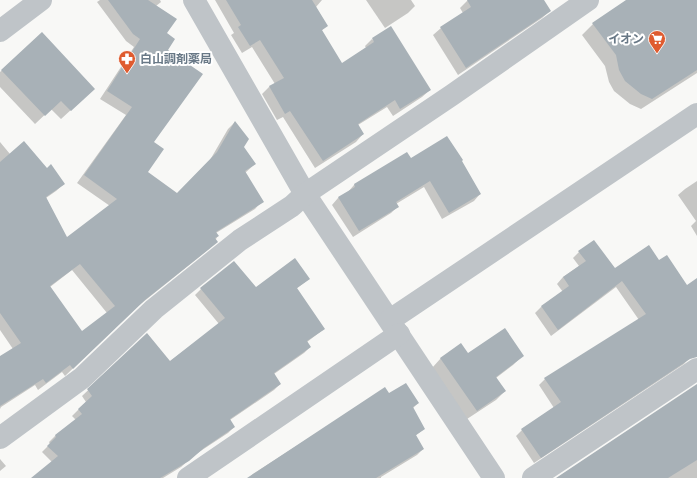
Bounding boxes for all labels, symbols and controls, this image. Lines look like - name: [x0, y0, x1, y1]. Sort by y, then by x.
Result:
- supermarket icon: イオン: [647, 29, 667, 54]
- place label: イオン: [608, 32, 644, 46]
- pharmacy icon: 白山調剤薬局: [117, 49, 137, 74]
- place label: 白山調剤薬局: [140, 52, 212, 66]

